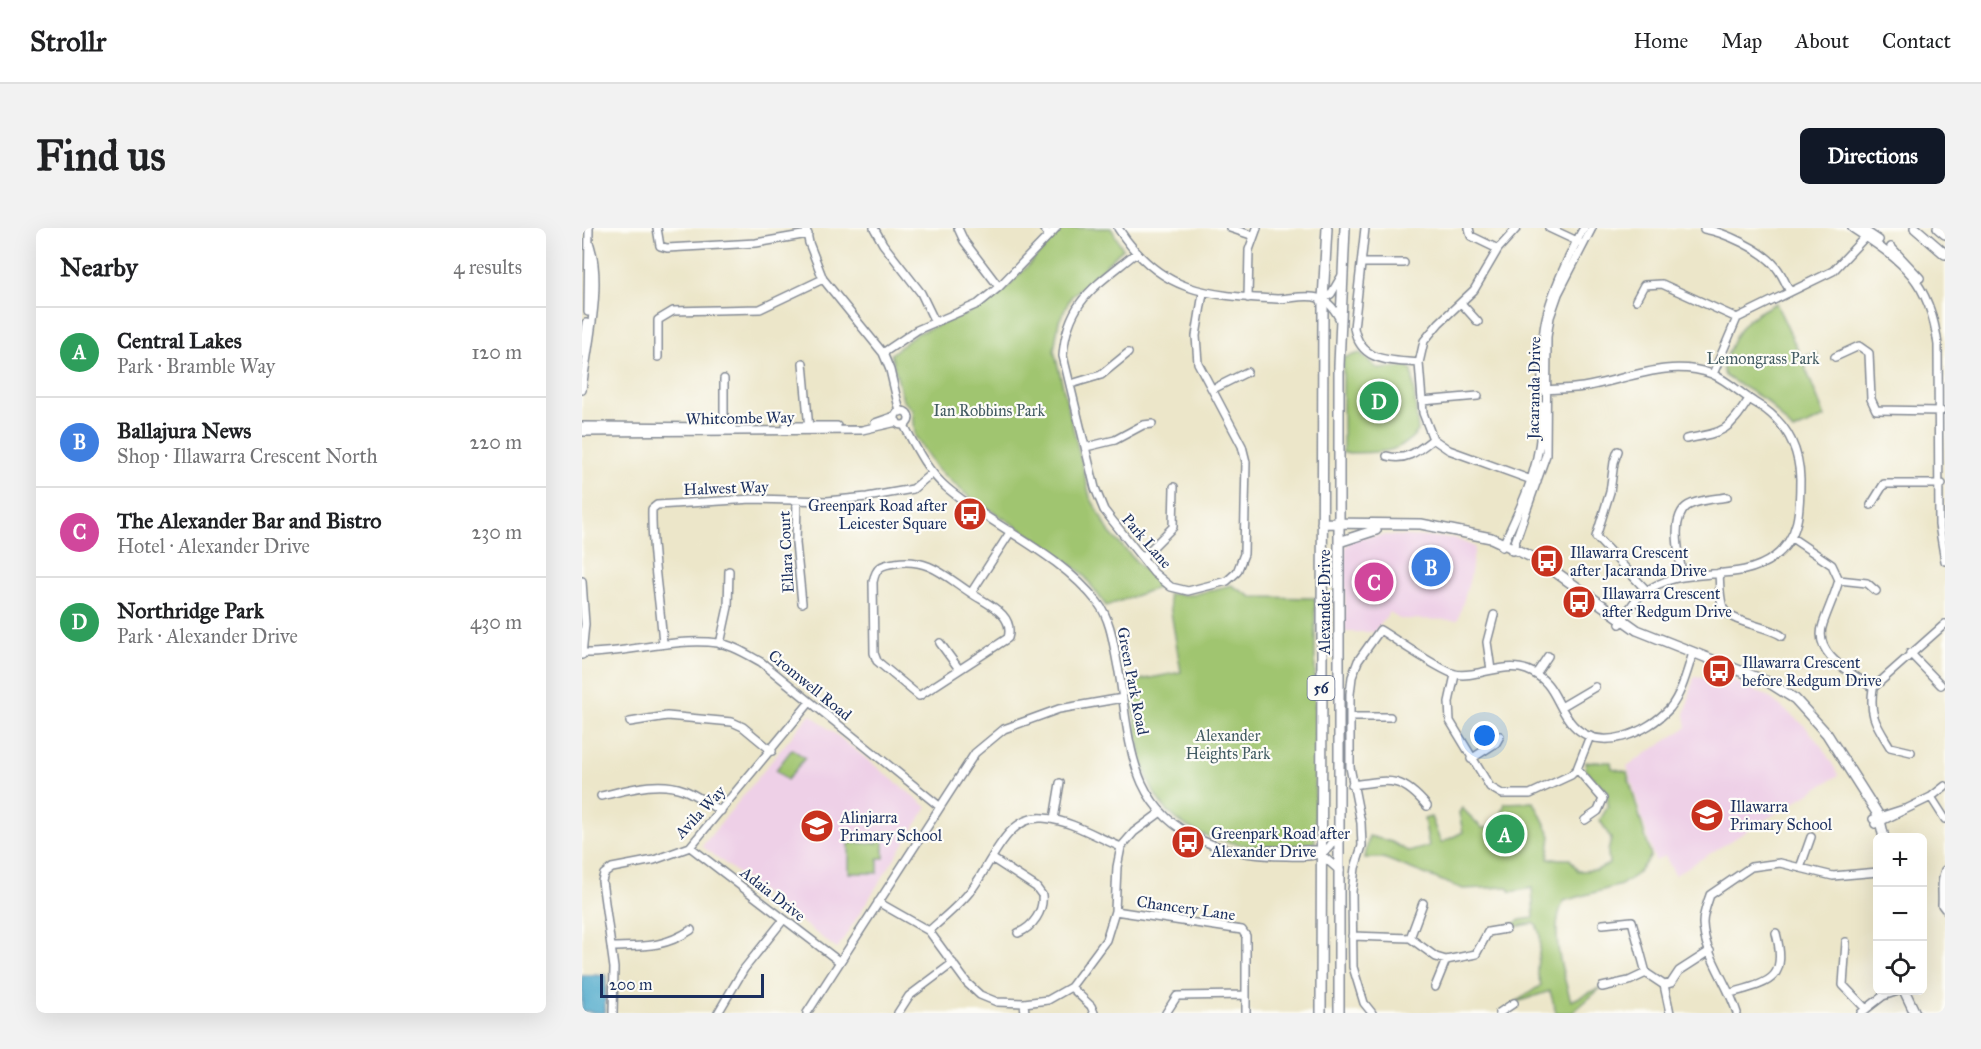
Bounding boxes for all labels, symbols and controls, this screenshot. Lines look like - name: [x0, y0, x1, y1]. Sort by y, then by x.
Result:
- text: Strollr: [30, 24, 106, 59]
- text: Home: [1633, 28, 1688, 54]
- text: Map: [1721, 28, 1762, 54]
- text: About: [1795, 28, 1849, 54]
- text: Contact: [1882, 28, 1951, 54]
- button: Directions: [1800, 128, 1945, 184]
- text: Find us: [36, 130, 166, 182]
- text: Nearby: [60, 251, 138, 283]
- text: 4 results: [453, 255, 522, 279]
- text: Central Lakes: [117, 327, 242, 354]
- street label: Jacaranda Drive: [1524, 336, 1545, 442]
- text: A: [73, 340, 86, 364]
- text: 120 m: [471, 340, 522, 364]
- park label: Lemongrass Park: [1707, 349, 1820, 369]
- text: Park · Bramble Way: [117, 354, 275, 378]
- pin: D: [1360, 378, 1398, 423]
- park label: Ian Robbins Park: [933, 401, 1045, 420]
- street label: Whitcombe Way: [685, 408, 795, 428]
- text: Ballajura News: [117, 417, 251, 444]
- text: B: [73, 430, 86, 454]
- text: 220 m: [470, 430, 522, 454]
- text: Shop · Illawarra Crescent North: [117, 444, 378, 468]
- street label: Halwest Way: [683, 477, 769, 499]
- place label: Greenpark Road after Leicester Square: [808, 496, 947, 534]
- bus stop icon: Greenpark Road after Leicester Square: [952, 496, 988, 532]
- text: The Alexander Bar and Bistro: [117, 507, 382, 534]
- street label: Ellara Court: [774, 510, 798, 594]
- street label: Park Lane: [1118, 510, 1176, 572]
- text: C: [73, 520, 86, 544]
- text: 230 m: [471, 520, 522, 544]
- text: Hotel · Alexander Drive: [117, 534, 310, 558]
- bus stop icon: Illawarra Crescent after Jacaranda Drive: [1529, 543, 1565, 579]
- place label: Illawarra Crescent after Jacaranda Drive: [1570, 543, 1707, 581]
- pin: B: [1412, 544, 1450, 590]
- street label: Alexander Drive: [1315, 549, 1334, 656]
- pin: C: [1354, 560, 1394, 604]
- bus stop icon: Illawarra Crescent after Redgum Drive: [1561, 584, 1597, 620]
- place label: Illawarra Crescent after Redgum Drive: [1602, 584, 1732, 622]
- text: Northridge Park: [117, 597, 264, 624]
- text: D: [72, 610, 87, 634]
- text: 430 m: [470, 610, 522, 634]
- text: Park · Alexander Drive: [117, 624, 298, 648]
- street label: Green Park Road: [1113, 625, 1153, 737]
- street label: Cromwell Road: [765, 646, 855, 724]
- bus stop icon: Illawarra Crescent before Redgum Drive: [1701, 653, 1737, 689]
- place label: Illawarra Crescent before Redgum Drive: [1742, 653, 1882, 691]
- road number: 56: [1308, 676, 1334, 700]
- your location: [1470, 721, 1499, 750]
- park label: Alexander Heights Park: [1186, 726, 1271, 764]
- street label: Avila Way: [670, 781, 730, 843]
- school or university icon: Illawarra Primary School: [1689, 797, 1725, 833]
- place label: Illawarra Primary School: [1730, 797, 1833, 834]
- school or university icon: Alinjarra Primary School: [799, 808, 835, 844]
- place label: Alinjarra Primary School: [839, 808, 943, 845]
- pin: A: [1486, 812, 1524, 856]
- bus stop icon: Greenpark Road after Alexander Drive: [1170, 824, 1206, 860]
- place label: Greenpark Road after Alexander Drive: [1210, 824, 1350, 861]
- map controls: [1873, 833, 1927, 995]
- button: +: [1873, 833, 1927, 887]
- street label: Adaia Drive: [736, 862, 809, 925]
- button: −: [1873, 887, 1927, 941]
- street label: Chancery Lane: [1135, 892, 1237, 924]
- button: locate: [1873, 941, 1927, 995]
- scale bar: [600, 971, 764, 998]
- text: 200 m: [609, 975, 652, 994]

